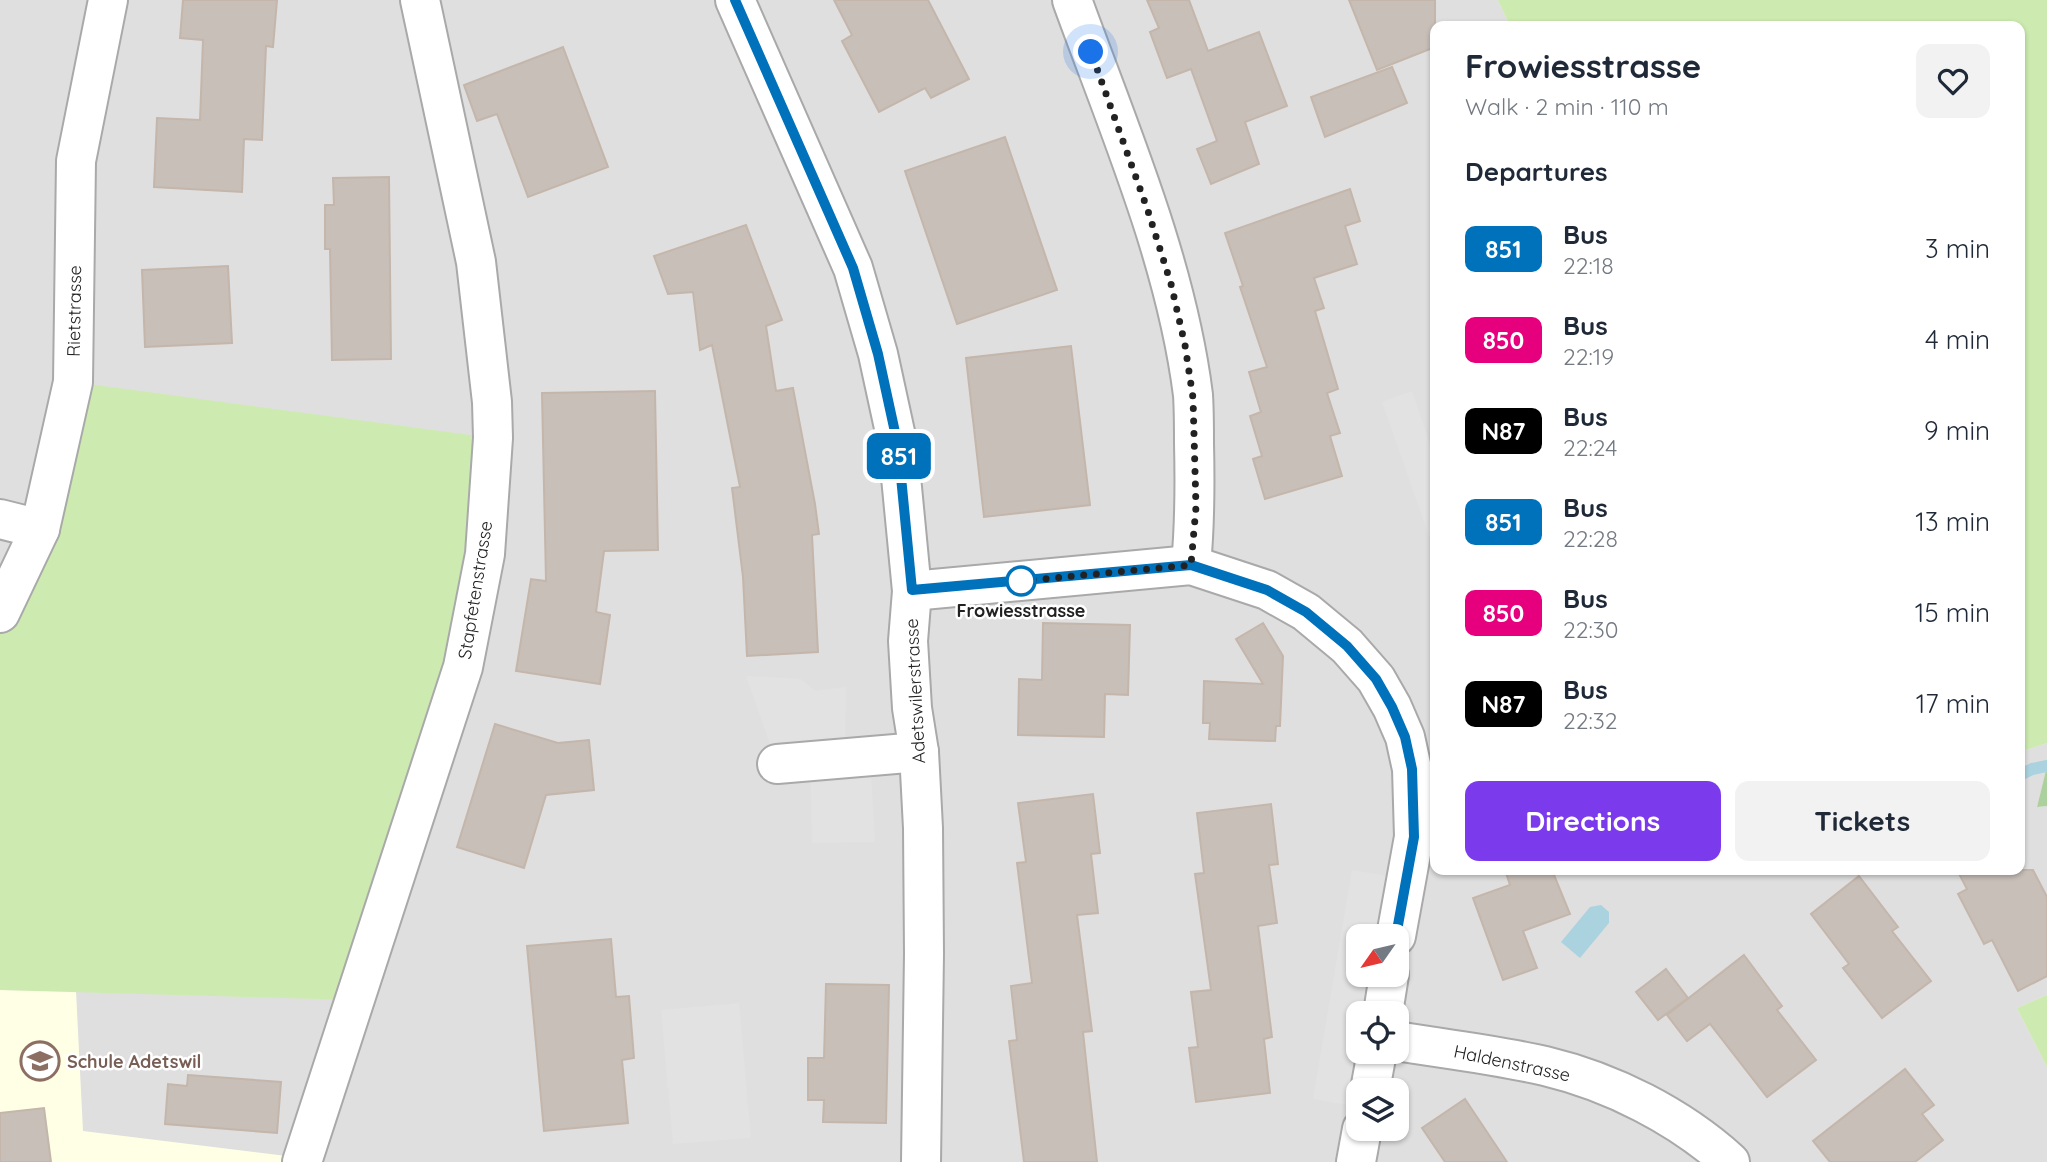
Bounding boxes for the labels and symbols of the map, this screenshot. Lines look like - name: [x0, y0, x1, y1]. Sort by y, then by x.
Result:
- your location: [1073, 34, 1108, 69]
- street label: Rietstrasse: [62, 265, 86, 357]
- line badge: 851: [859, 433, 939, 479]
- street label: Stapfetenstrasse: [453, 519, 497, 661]
- marker: Frowiesstrasse: [1006, 566, 1036, 596]
- place label: Frowiesstrasse: [957, 599, 1085, 622]
- street label: Adetswilerstrasse: [900, 618, 930, 764]
- north arrow: [1346, 924, 1409, 987]
- street label: Haldenstrasse: [1452, 1039, 1572, 1087]
- school or university icon: Schule Adetswil: [19, 1040, 61, 1082]
- place label: Schule Adetswil: [67, 1050, 201, 1073]

